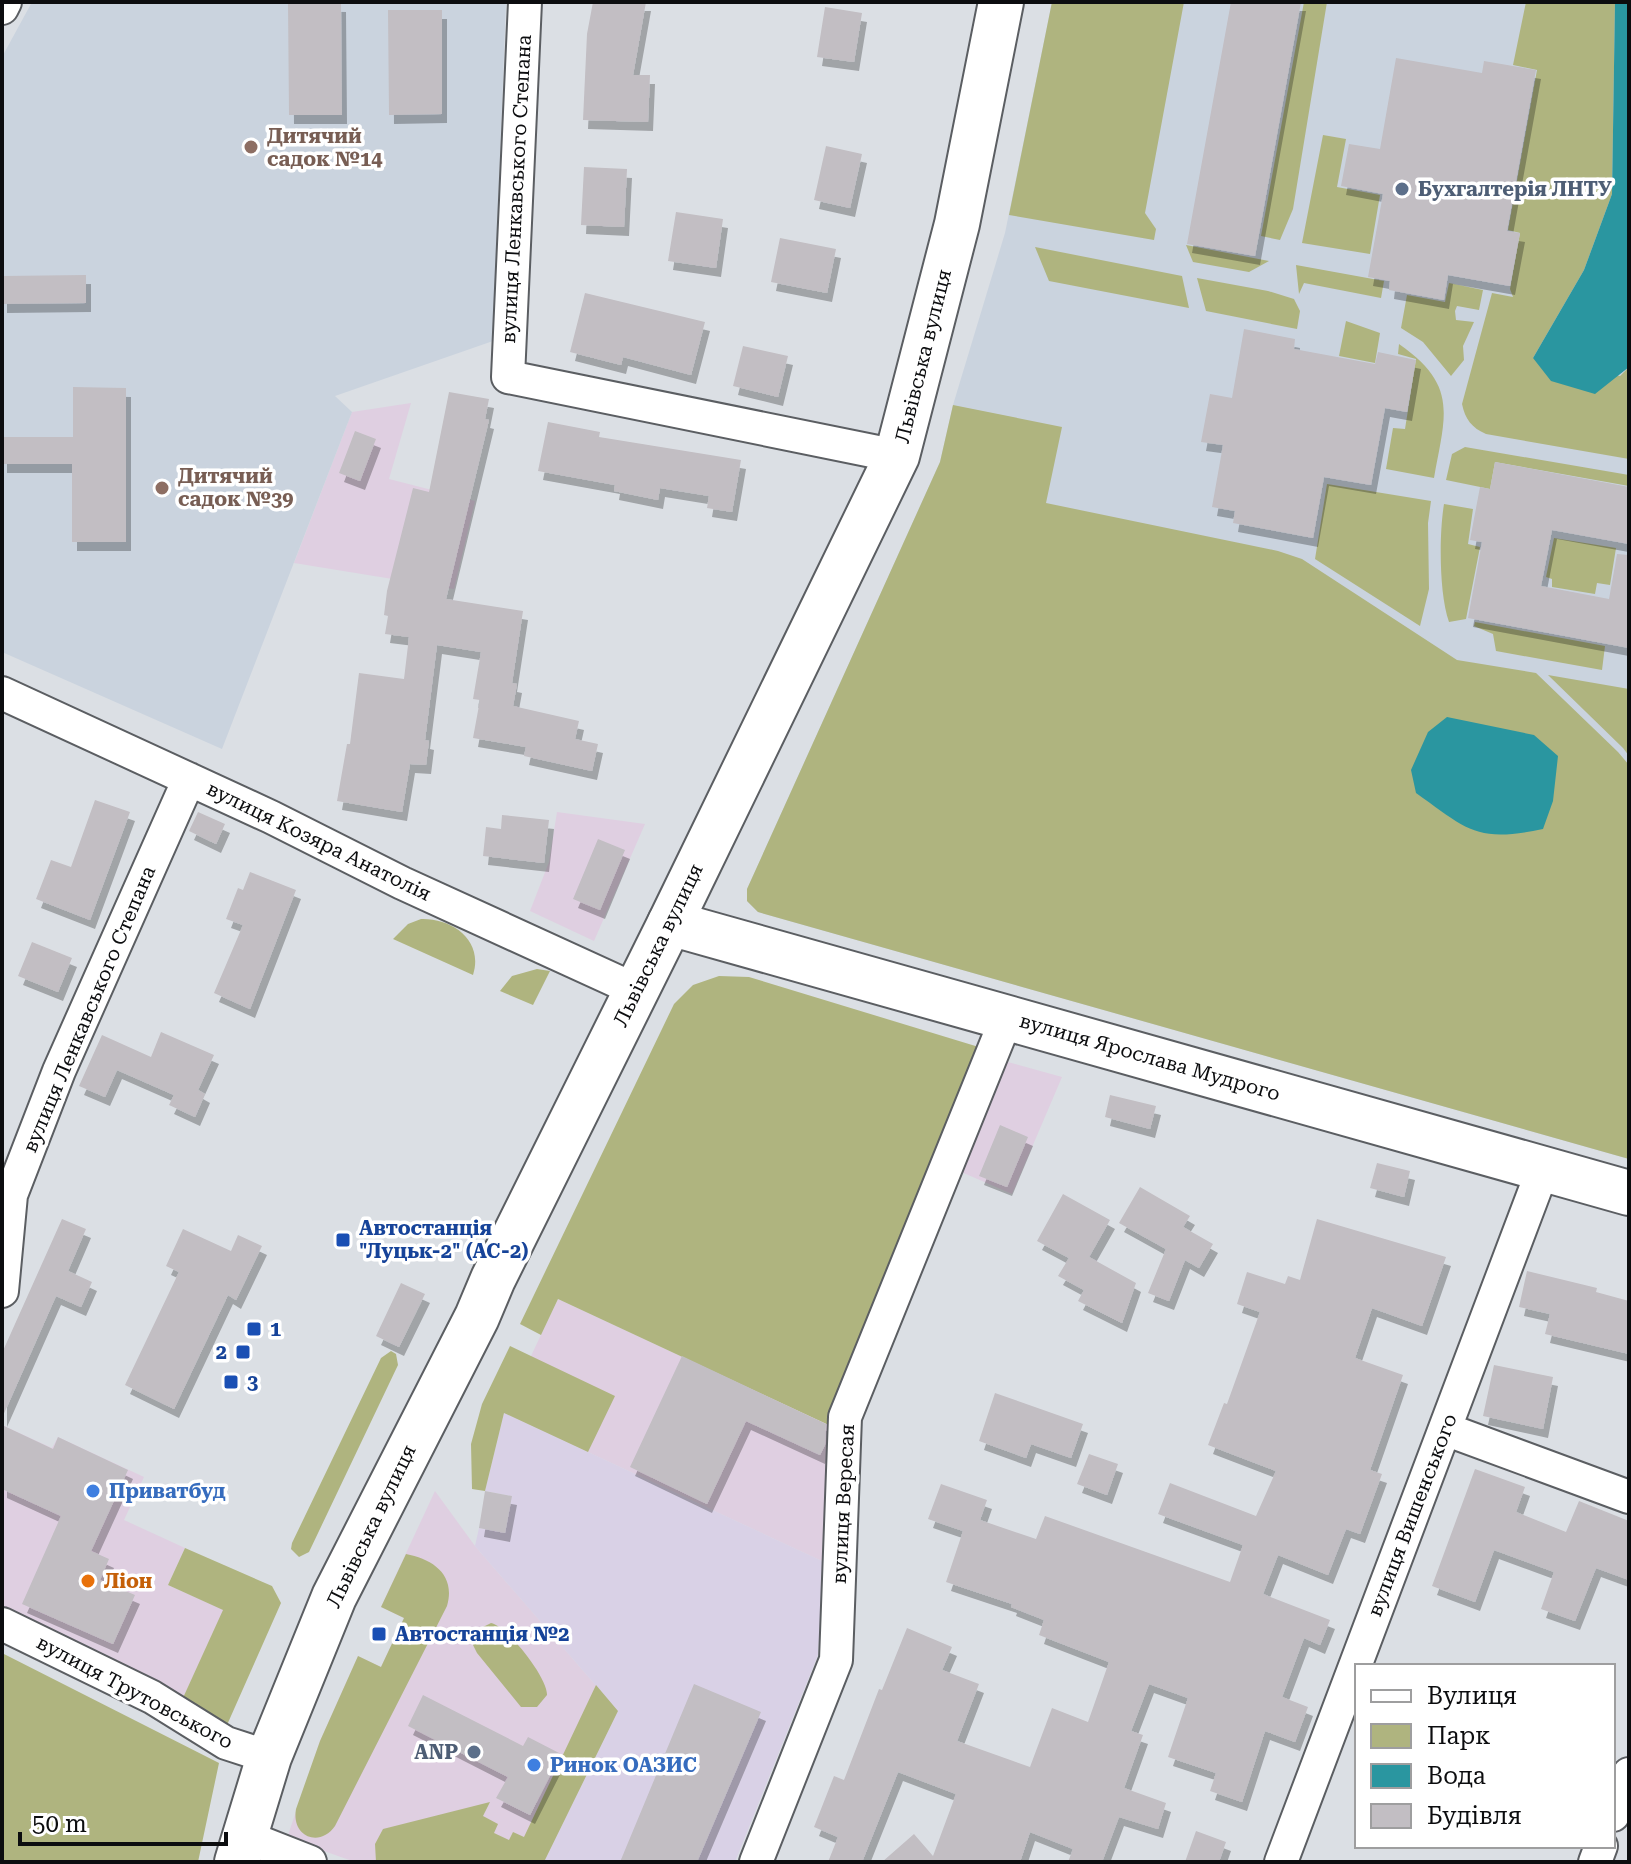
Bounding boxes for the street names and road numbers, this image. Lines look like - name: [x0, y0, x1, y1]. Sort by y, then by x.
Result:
- street label: вулиця Ленкавського Степана: [496, 34, 536, 344]
- street label: Львівська вулиця: [890, 267, 956, 445]
- street label: вулиця Козяра Анатолія: [203, 776, 435, 906]
- street label: Львівська вулиця: [608, 860, 708, 1030]
- street label: вулиця Ленкавського Степана: [18, 862, 161, 1156]
- street label: вулиця Ярослава Мудрого: [1017, 1008, 1283, 1106]
- street label: вулиця Вишенського: [1362, 1410, 1462, 1620]
- street label: вулиця Вересая: [827, 1423, 859, 1585]
- street label: Львівська вулиця: [321, 1441, 421, 1611]
- street label: вулиця Трутовського: [33, 1630, 237, 1754]

